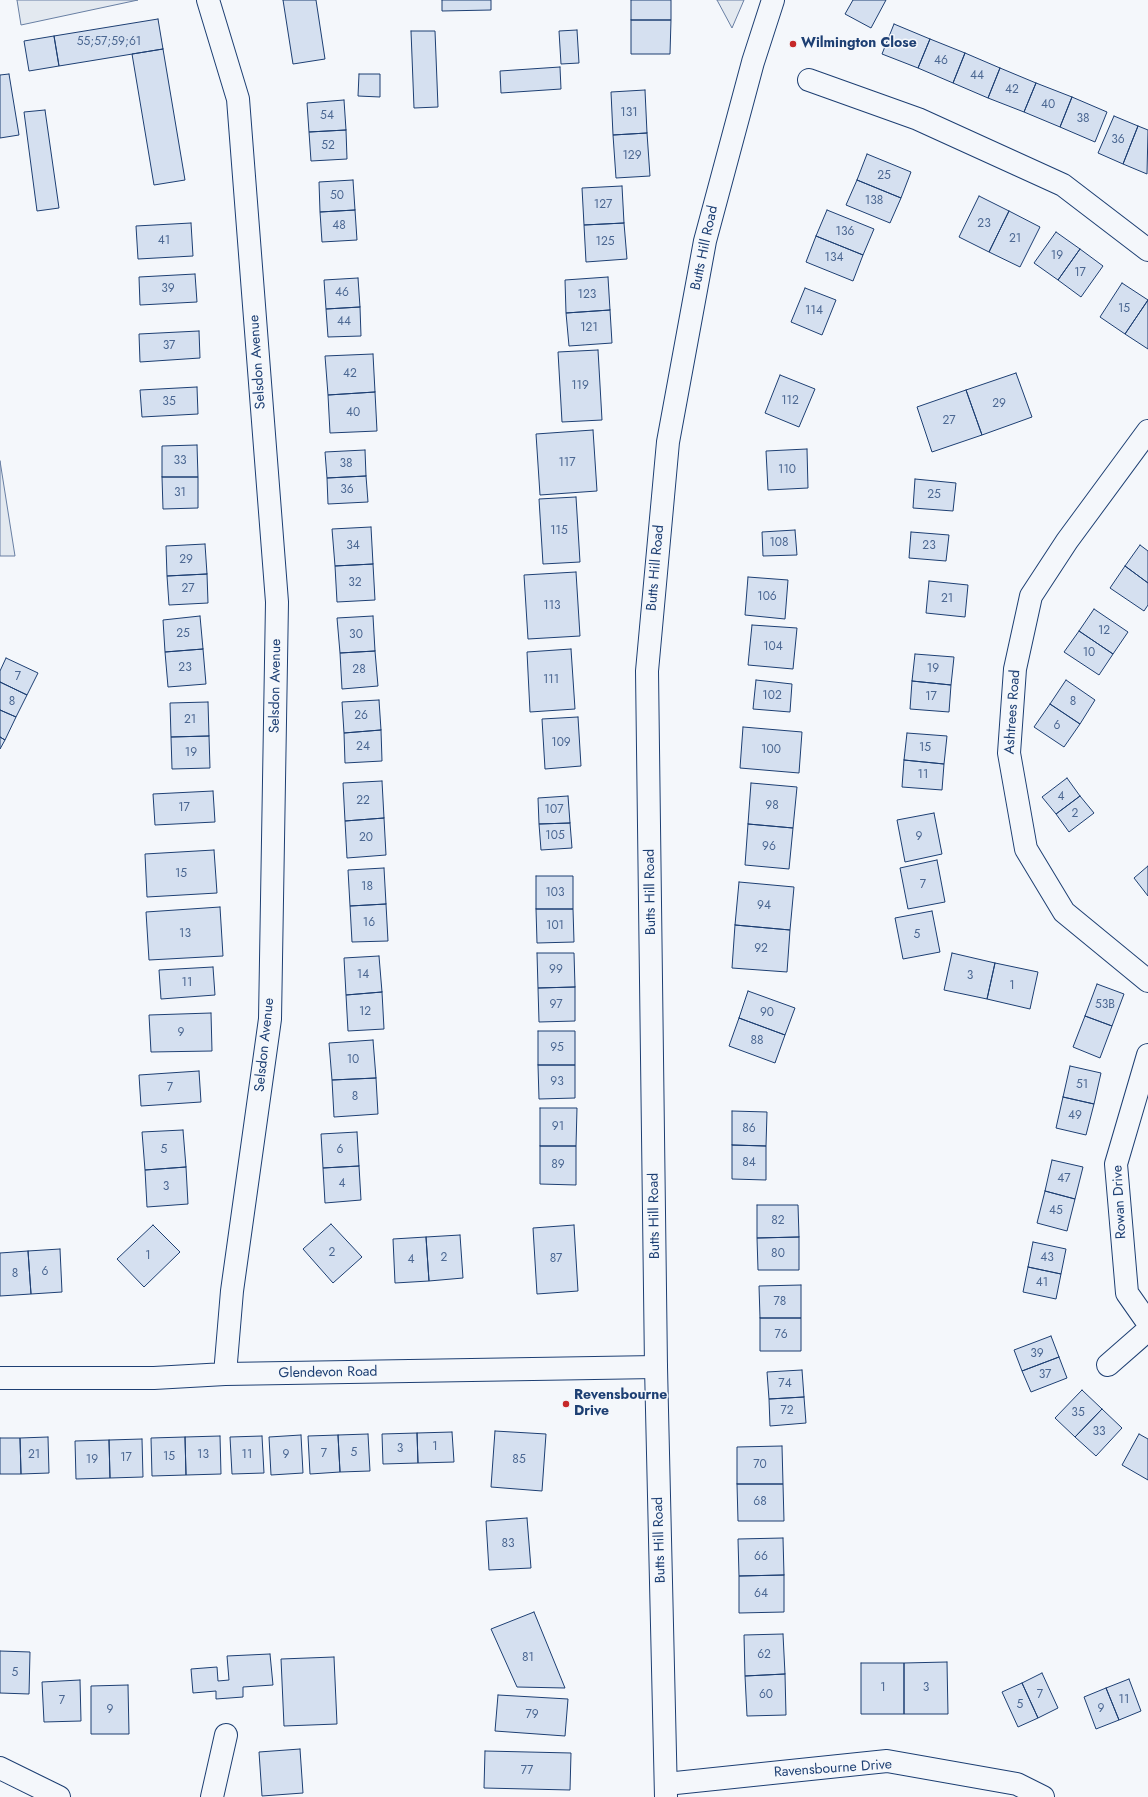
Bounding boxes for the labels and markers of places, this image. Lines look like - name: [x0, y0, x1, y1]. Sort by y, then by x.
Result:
- place label: Wilmington Close: [801, 36, 917, 52]
- marker: Wilmington Close: [788, 39, 798, 49]
- place label: Revensbourne Drive: [574, 1388, 667, 1420]
- marker: Revensbourne Drive: [561, 1399, 571, 1409]

